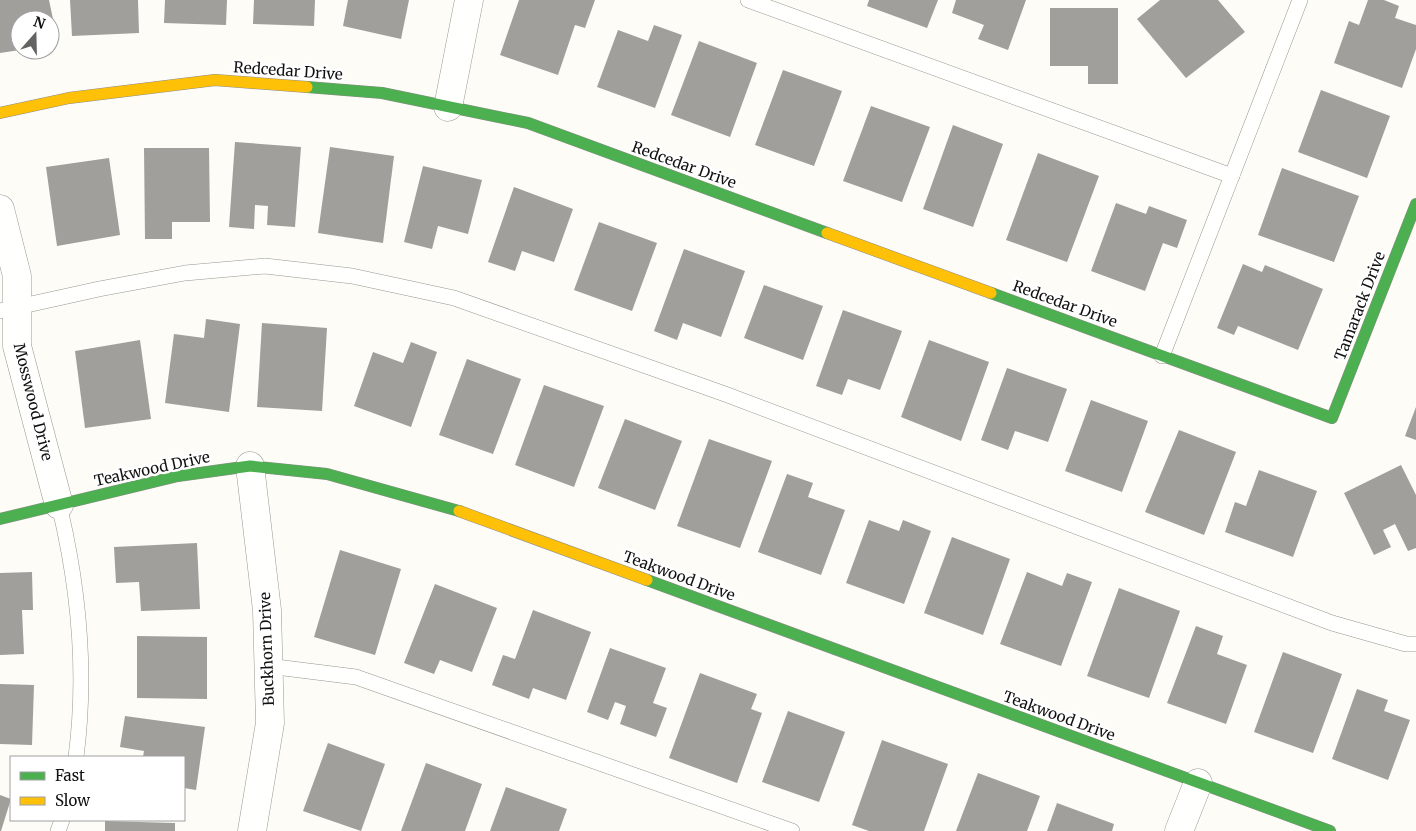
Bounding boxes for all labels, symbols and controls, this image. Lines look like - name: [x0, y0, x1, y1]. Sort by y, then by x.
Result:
- north arrow: [10, 10, 60, 60]
- text: N: [31, 12, 48, 33]
- street label: Redcedar Drive: [233, 57, 343, 84]
- street label: Redcedar Drive: [629, 137, 739, 192]
- street label: Tamarack Drive: [1330, 248, 1389, 363]
- street label: Redcedar Drive: [1010, 276, 1120, 331]
- street label: Mosswood Drive: [10, 341, 57, 463]
- street label: Teakwood Drive: [92, 447, 212, 490]
- street label: Teakwood Drive: [621, 546, 738, 605]
- street label: Buckhorn Drive: [255, 592, 278, 706]
- street label: Teakwood Drive: [1001, 686, 1118, 745]
- legend: [10, 756, 185, 821]
- text: Fast: [55, 766, 85, 785]
- text: Slow: [55, 791, 90, 810]

